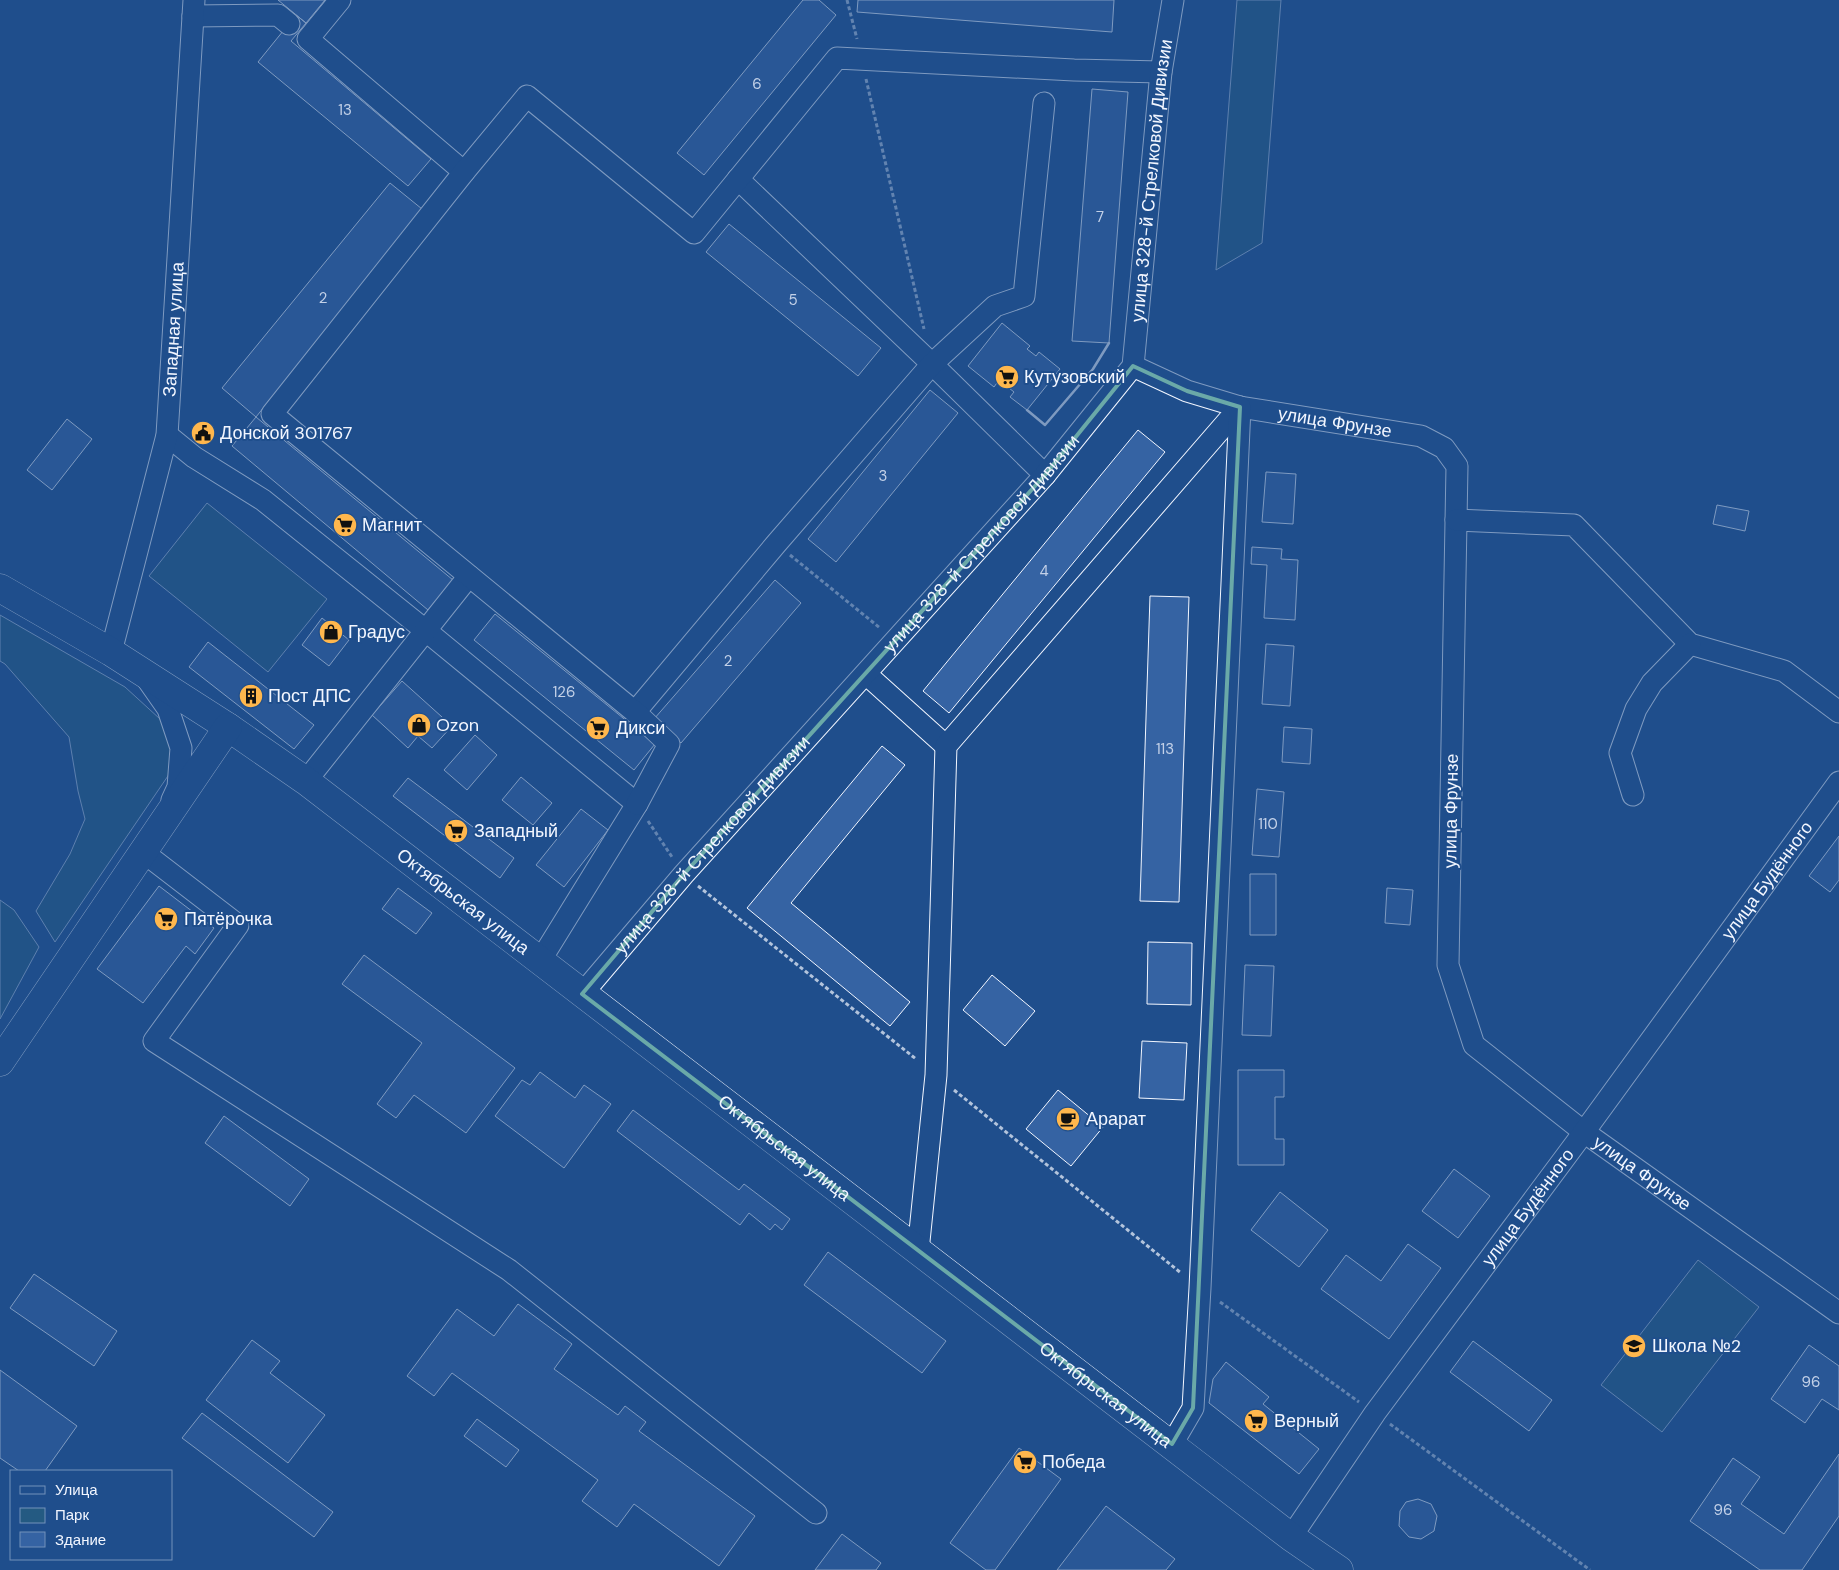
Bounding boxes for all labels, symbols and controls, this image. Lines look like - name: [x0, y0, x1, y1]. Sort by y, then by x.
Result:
- street label: улица 328-й Стрелковой Дивизии: [1125, 37, 1178, 323]
- house number: 6: [752, 74, 762, 94]
- house number: 13: [338, 100, 352, 120]
- house number: 7: [1096, 207, 1104, 227]
- street label: Западная улица: [157, 260, 190, 398]
- house number: 2: [319, 288, 327, 308]
- house number: 5: [788, 290, 798, 310]
- supermarket icon: Кутузовский: [994, 364, 1020, 390]
- place label: Кутузовский: [1024, 365, 1125, 389]
- street label: улица Фрунзе: [1276, 401, 1394, 443]
- public building icon: Донской 301767: [190, 420, 216, 446]
- place label: Донской 301767: [220, 421, 352, 445]
- street label: улица 328-й Стрелковой Дивизии: [878, 430, 1085, 658]
- house number: 3: [879, 466, 887, 486]
- supermarket icon: Магнит: [332, 512, 358, 538]
- place label: Магнит: [362, 513, 422, 537]
- house number: 4: [1039, 561, 1049, 581]
- shop icon: Градус: [318, 619, 344, 645]
- place label: Градус: [348, 620, 405, 644]
- house number: 2: [724, 651, 732, 671]
- house number: 126: [553, 682, 575, 702]
- building icon: Пост ДПС: [238, 683, 264, 709]
- place label: Пост ДПС: [268, 684, 351, 708]
- shop icon: Ozon: [406, 712, 432, 738]
- place label: Ozon: [436, 713, 479, 737]
- supermarket icon: Дикси: [585, 715, 611, 741]
- place label: Дикси: [616, 716, 665, 740]
- street label: улица 328-й Стрелковой Дивизии: [609, 730, 815, 959]
- house number: 113: [1156, 739, 1174, 759]
- street label: улица Фрунзе: [1438, 753, 1464, 869]
- house number: 110: [1258, 814, 1278, 834]
- street label: улица Будённого: [1716, 817, 1818, 945]
- supermarket icon: Западный: [443, 818, 469, 844]
- place label: Западный: [474, 819, 558, 843]
- street label: Октябрьская улица: [392, 843, 535, 961]
- supermarket icon: Пятёрочка: [153, 906, 179, 932]
- place label: Пятёрочка: [184, 907, 273, 931]
- street label: Октябрьская улица: [713, 1090, 856, 1207]
- cafe icon: Арарат: [1055, 1106, 1081, 1132]
- place label: Арарат: [1086, 1107, 1146, 1131]
- street label: улица Фрунзе: [1588, 1130, 1696, 1216]
- street label: улица Будённого: [1476, 1144, 1580, 1271]
- school or university icon: Школа №2: [1621, 1333, 1647, 1359]
- place label: Школа №2: [1652, 1334, 1741, 1358]
- street label: Октябрьская улица: [1034, 1336, 1178, 1454]
- house number: 96: [1802, 1372, 1820, 1392]
- supermarket icon: Верный: [1243, 1408, 1269, 1434]
- place label: Верный: [1274, 1409, 1339, 1433]
- supermarket icon: Победа: [1012, 1449, 1038, 1475]
- place label: Победа: [1042, 1450, 1106, 1474]
- legend: [10, 1470, 172, 1560]
- text: Улица: [55, 1480, 98, 1500]
- house number: 96: [1714, 1500, 1732, 1520]
- text: Парк: [55, 1505, 89, 1525]
- text: Здание: [55, 1530, 106, 1550]

